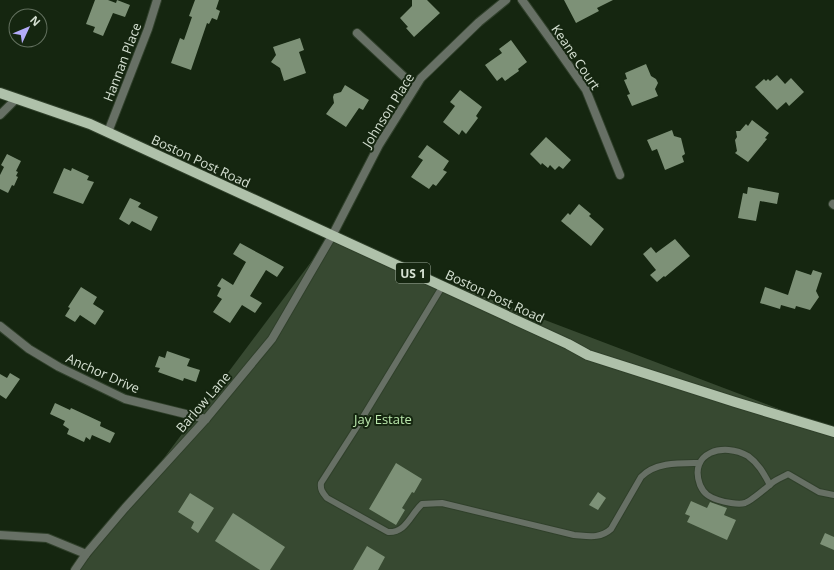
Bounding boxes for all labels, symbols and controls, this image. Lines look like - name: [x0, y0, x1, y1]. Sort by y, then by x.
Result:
- north arrow: [8, 8, 48, 48]
- text: N: [27, 12, 44, 29]
- street label: Hannan Place: [99, 20, 145, 104]
- street label: Keane Court: [548, 21, 605, 93]
- street label: Johnson Place: [357, 69, 418, 152]
- street label: Boston Post Road: [149, 130, 253, 192]
- road number: US 1: [396, 263, 430, 283]
- street label: Boston Post Road: [443, 265, 547, 327]
- street label: Anchor Drive: [63, 349, 143, 397]
- street label: Barlow Lane: [172, 368, 234, 436]
- park label: Jay Estate: [352, 410, 412, 428]

